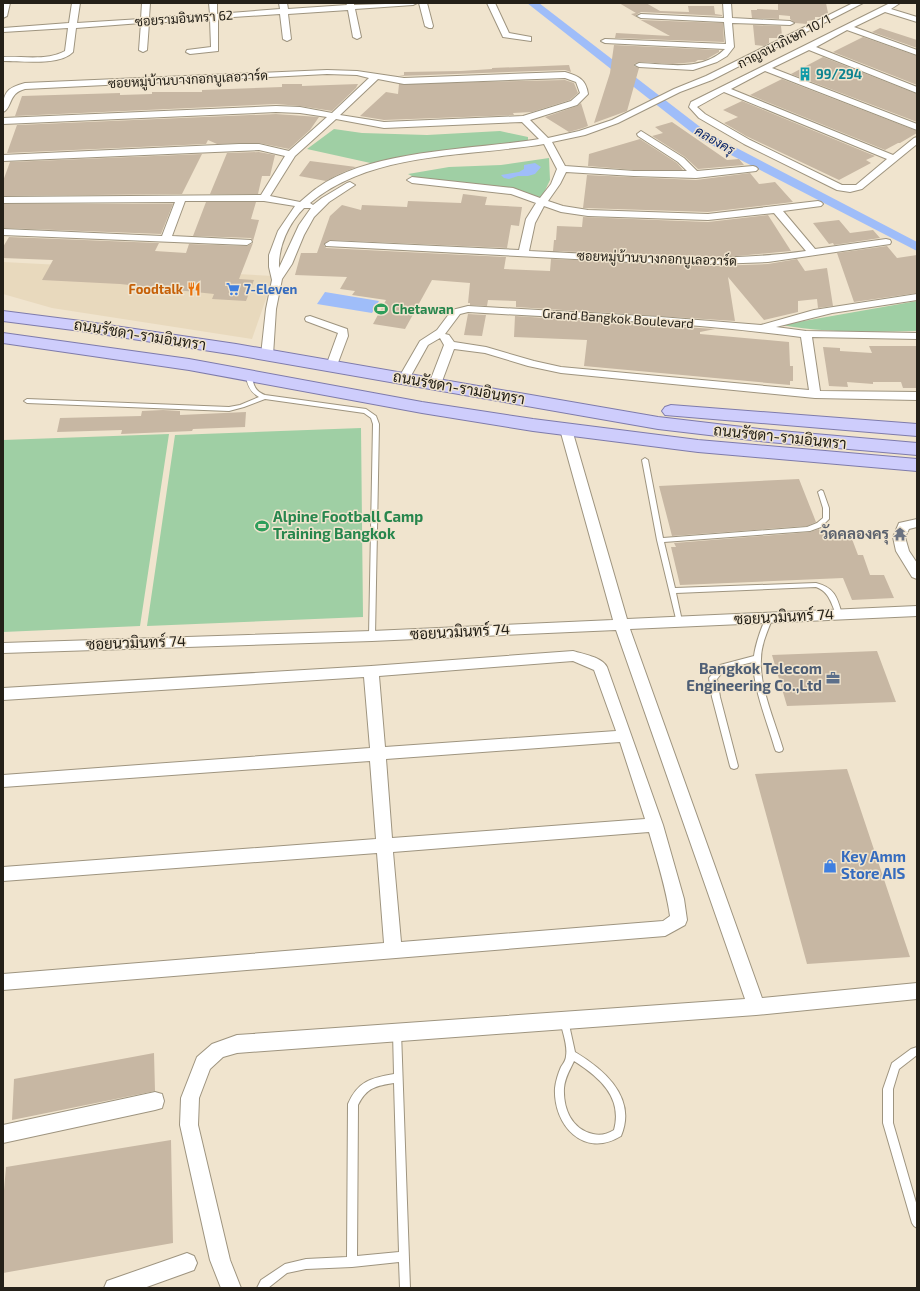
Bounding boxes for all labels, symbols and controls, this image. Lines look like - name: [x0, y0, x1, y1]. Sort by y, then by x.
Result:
- street label: ซอยรามอินทรา 62: [134, 7, 234, 29]
- street label: กาญจนาภิเษก 10/1: [735, 11, 834, 72]
- street label: ซอยหมู่บ้านบางกอกบูเลอวาร์ด: [108, 66, 268, 93]
- building icon: 99/294: [797, 66, 813, 82]
- place label: 99/294: [816, 66, 862, 82]
- water label: คลองครุ: [691, 122, 738, 160]
- street label: ซอยหมู่บ้านบางกอกบูเลอวาร์ด: [577, 246, 737, 271]
- place label: Foodtalk: [129, 281, 184, 297]
- restaurant icon: Foodtalk: [186, 281, 202, 297]
- supermarket icon: 7-Eleven: [225, 281, 241, 297]
- place label: 7-Eleven: [244, 281, 298, 297]
- sports icon: Chetawan: [373, 301, 389, 317]
- place label: Chetawan: [392, 301, 454, 317]
- street label: Grand Bangkok Boulevard: [542, 305, 694, 331]
- street label: ถนนรัชดา-รามอินทรา: [73, 315, 208, 353]
- street label: ถนนรัชดา-รามอินทรา: [392, 367, 527, 407]
- street label: ถนนรัชดา-รามอินทรา: [713, 420, 847, 452]
- place label: Alpine Football Camp Training Bangkok: [273, 507, 423, 542]
- sports icon: Alpine Football Camp Training Bangkok: [254, 518, 270, 534]
- place label: วัดคลองครุ: [820, 524, 890, 545]
- temple icon: วัดคลองครุ: [892, 526, 908, 542]
- street label: ซอยนวมินทร์ 74: [734, 604, 834, 628]
- street label: ซอยนวมินทร์ 74: [410, 619, 510, 643]
- street label: ซอยนวมินทร์ 74: [86, 631, 186, 653]
- place label: Bangkok Telecom Engineering Co.,Ltd: [686, 659, 822, 694]
- office icon: Bangkok Telecom Engineering Co.,Ltd: [825, 670, 841, 686]
- place label: Key Amm Store AIS: [841, 847, 906, 882]
- shop icon: Key Amm Store AIS: [822, 858, 838, 874]

